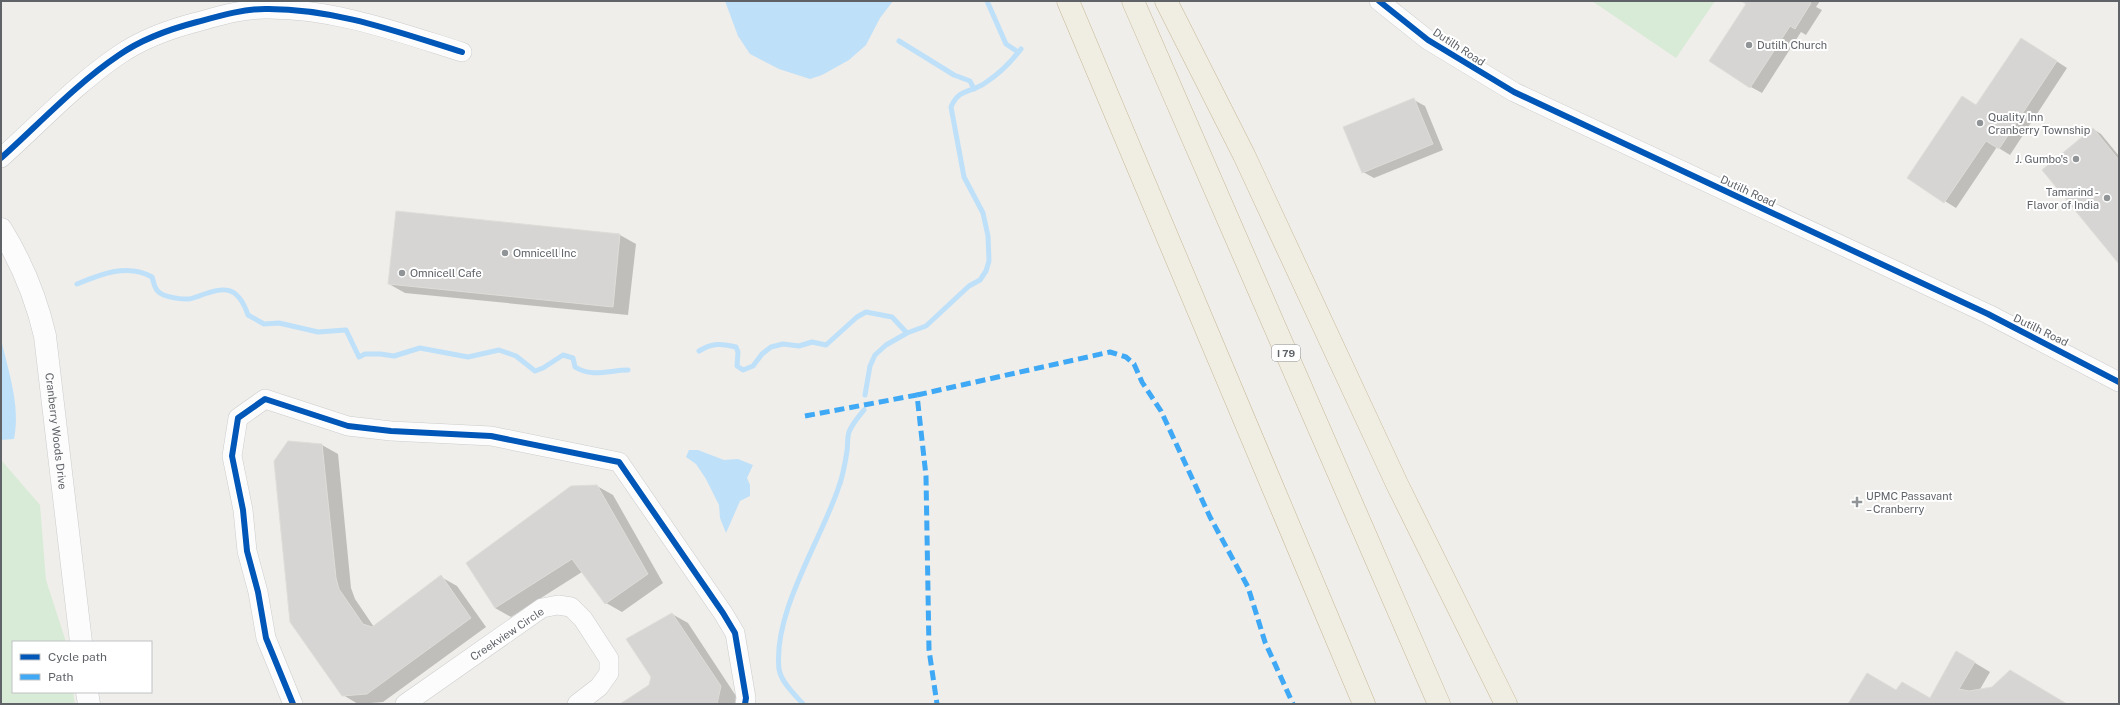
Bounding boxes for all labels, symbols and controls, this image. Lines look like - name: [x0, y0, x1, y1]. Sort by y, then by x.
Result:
- street label: Dutilh Road: [1431, 26, 1487, 68]
- place label: Dutilh Church: [1757, 39, 1827, 51]
- marker: Dutilh Church: [1744, 40, 1754, 50]
- place label: Quality Inn Cranberry Township: [1988, 111, 2091, 136]
- marker: Quality Inn Cranberry Township: [1975, 118, 1985, 128]
- place label: J. Gumbo's: [2015, 153, 2068, 165]
- marker: J. Gumbo's: [2071, 154, 2081, 164]
- street label: Dutilh Road: [1719, 173, 1777, 209]
- place label: Tamarind - Flavor of India: [2027, 186, 2099, 211]
- marker: Tamarind - Flavor of India: [2102, 193, 2112, 203]
- place label: Omnicell Inc: [513, 247, 576, 259]
- marker: Omnicell Inc: [500, 248, 510, 258]
- place label: Omnicell Cafe: [410, 267, 482, 279]
- marker: Omnicell Cafe: [397, 268, 407, 278]
- street label: Dutilh Road: [2012, 312, 2070, 348]
- road number: I 79: [1272, 345, 1300, 361]
- street label: Cranberry Woods Drive: [43, 372, 69, 490]
- place label: UPMC Passavant – Cranberry: [1866, 490, 1953, 515]
- marker: UPMC Passavant – Cranberry: [1851, 496, 1863, 508]
- street label: Creekview Circle: [468, 605, 546, 663]
- legend: [12, 641, 152, 693]
- text: Cycle path: [48, 650, 107, 664]
- text: Path: [48, 670, 74, 684]

